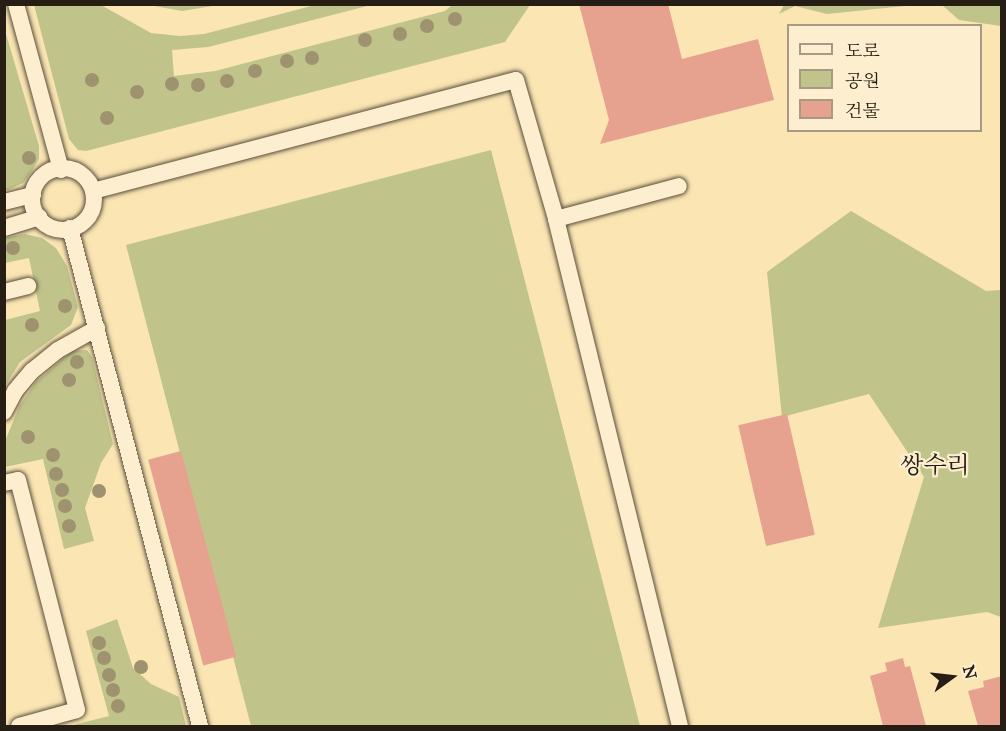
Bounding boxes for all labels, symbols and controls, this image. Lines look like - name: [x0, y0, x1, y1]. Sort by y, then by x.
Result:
- legend: [787, 24, 982, 132]
- text: 도로: [845, 40, 880, 62]
- text: 공원: [845, 70, 880, 92]
- text: 건물: [845, 100, 880, 122]
- district label: 쌍수리: [900, 452, 970, 480]
- north arrow: [922, 647, 982, 707]
- text: N: [959, 663, 981, 681]

